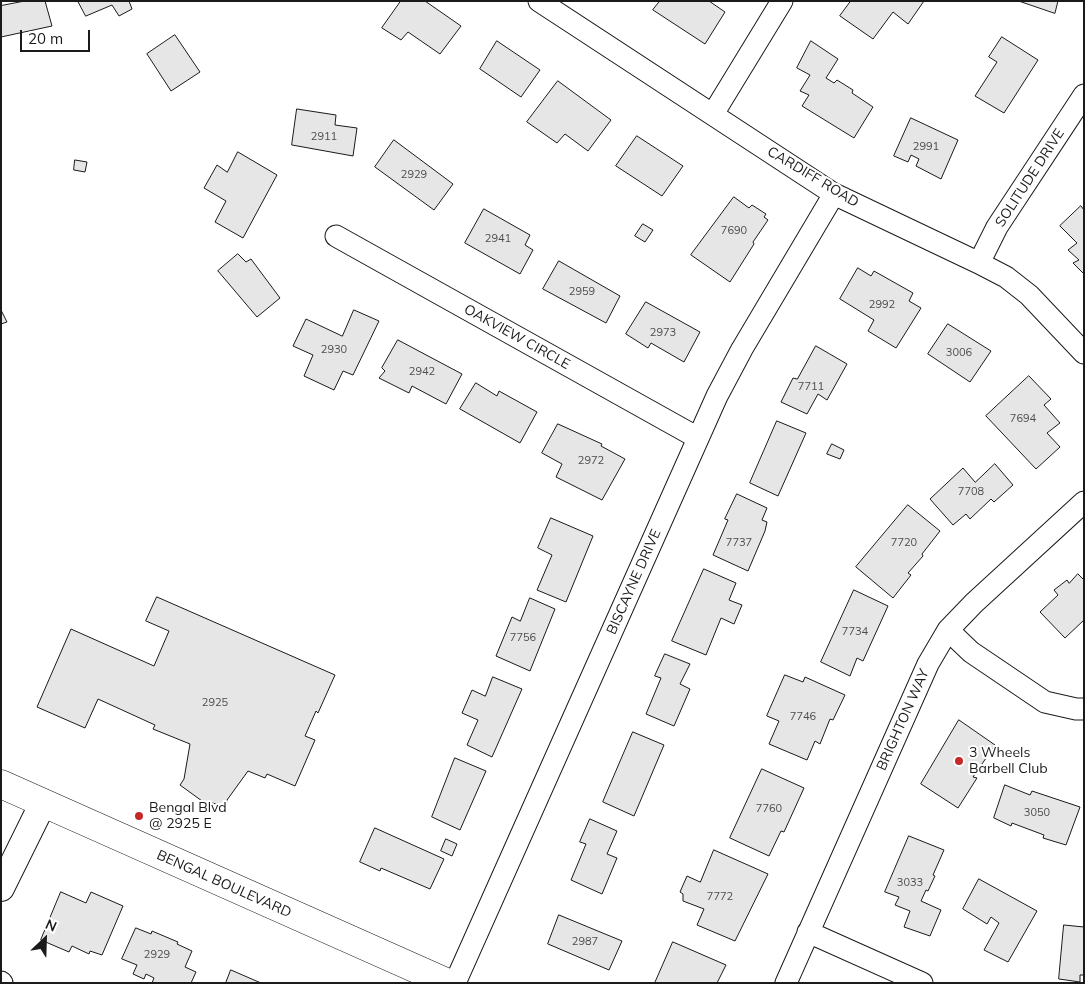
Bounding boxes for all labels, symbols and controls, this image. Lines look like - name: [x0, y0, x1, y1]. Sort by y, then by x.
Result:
- scale bar: [22, 20, 92, 52]
- text: 20 m: [28, 29, 63, 48]
- street label: SOLITUDE DRIVE: [992, 126, 1068, 230]
- house number: 2911: [311, 130, 337, 144]
- house number: 2991: [913, 140, 939, 154]
- street label: CARDIFF ROAD: [764, 143, 862, 211]
- house number: 2929: [401, 168, 427, 182]
- house number: 7690: [721, 224, 747, 238]
- house number: 2941: [485, 232, 511, 246]
- house number: 2959: [569, 285, 595, 299]
- house number: 2992: [869, 298, 895, 312]
- street label: OAKVIEW CIRCLE: [461, 301, 573, 373]
- house number: 2973: [650, 326, 676, 340]
- house number: 2930: [321, 343, 347, 357]
- house number: 3006: [946, 346, 972, 360]
- house number: 2942: [409, 365, 435, 379]
- house number: 7711: [798, 380, 824, 394]
- house number: 7694: [1010, 412, 1036, 426]
- house number: 2972: [578, 454, 604, 468]
- house number: 7708: [958, 485, 984, 499]
- street label: BISCAYNE DRIVE: [603, 527, 665, 637]
- house number: 7737: [726, 536, 752, 550]
- house number: 7720: [891, 536, 917, 550]
- house number: 7734: [842, 625, 868, 639]
- house number: 7756: [510, 631, 536, 645]
- street label: BRIGHTON WAY: [873, 667, 933, 773]
- house number: 2925: [202, 696, 228, 710]
- house number: 7746: [790, 710, 816, 724]
- place label: 3 Wheels Barbell Club: [969, 745, 1048, 778]
- marker: 3 Wheels Barbell Club: [953, 755, 965, 767]
- place label: Bengal Blvd @ 2925 E: [149, 800, 227, 832]
- house number: 7760: [756, 802, 782, 816]
- house number: 3050: [1024, 806, 1050, 820]
- marker: Bengal Blvd @ 2925 E: [133, 810, 145, 822]
- street label: BENGAL BOULEVARD: [154, 847, 294, 921]
- house number: 3033: [897, 876, 923, 890]
- house number: 7772: [707, 890, 733, 904]
- north arrow: [20, 914, 70, 964]
- text: N: [43, 915, 60, 936]
- house number: 2987: [572, 935, 598, 949]
- house number: 2929: [144, 948, 170, 962]

